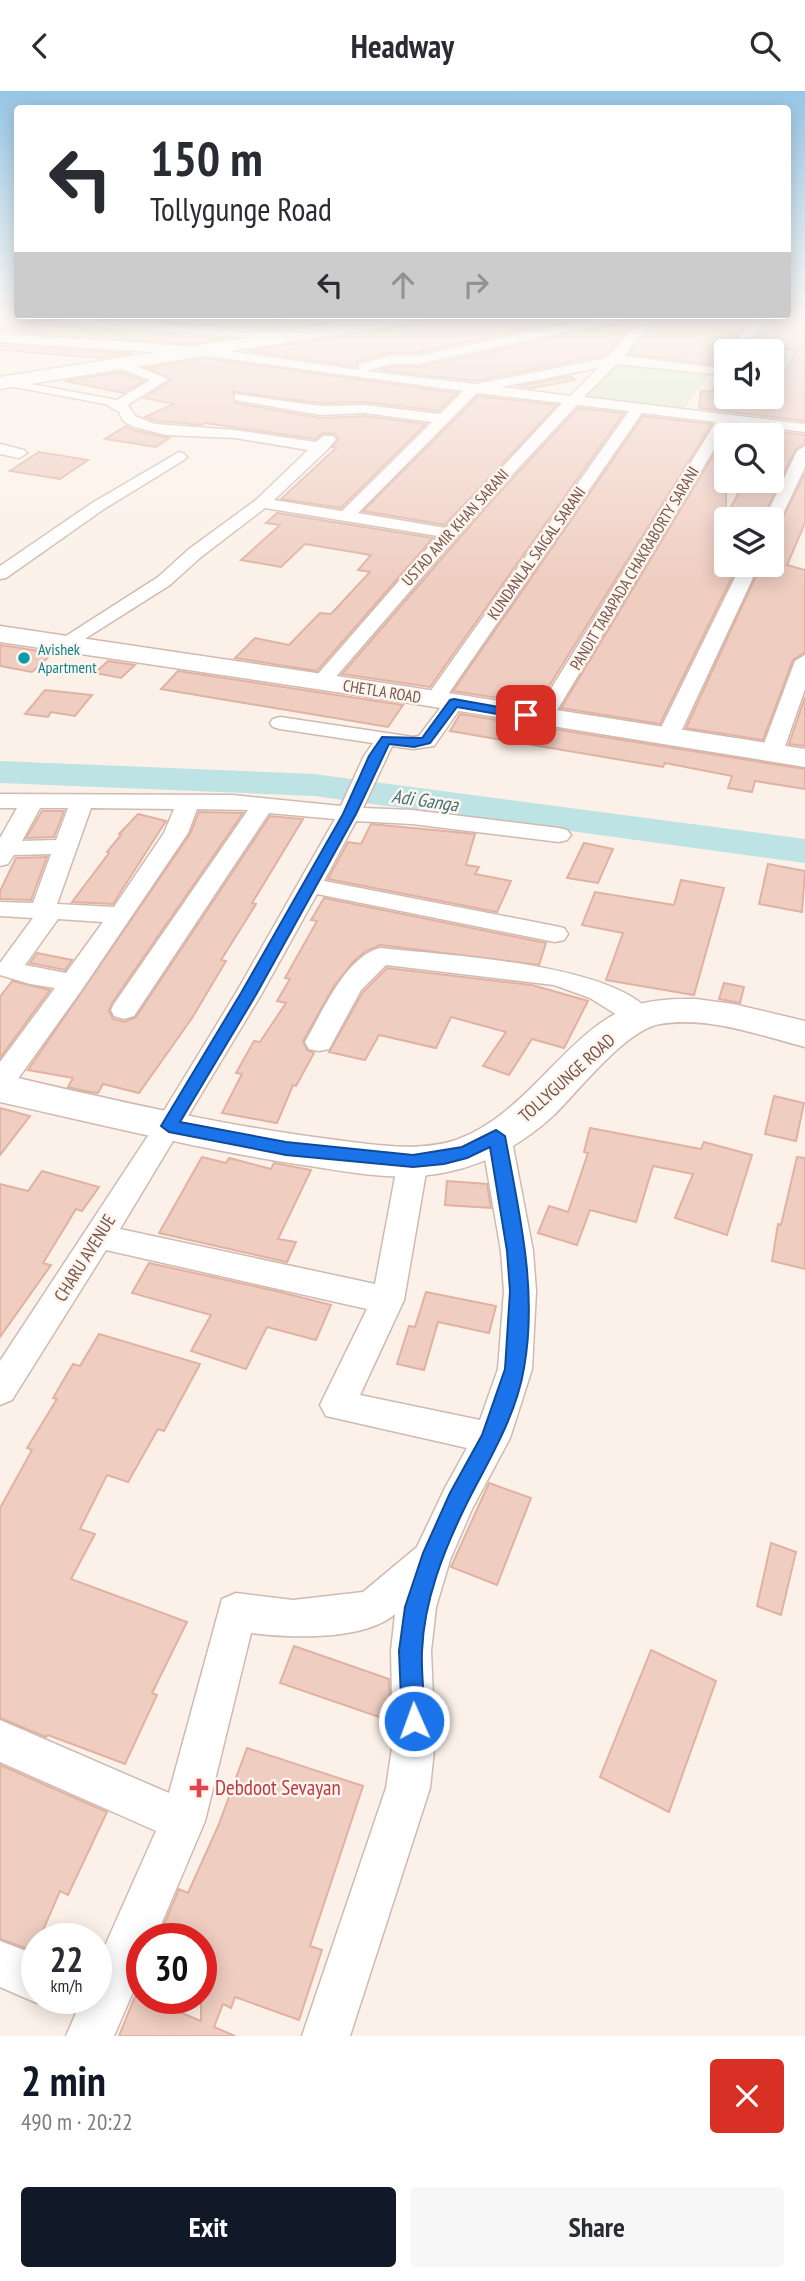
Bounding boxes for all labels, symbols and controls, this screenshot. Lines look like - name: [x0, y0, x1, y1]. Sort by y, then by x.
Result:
- text: Headway: [351, 25, 454, 67]
- icon: back: [21, 27, 59, 65]
- icon: search: [746, 27, 784, 65]
- text: 150 m: [150, 126, 263, 190]
- icon: left: [35, 133, 126, 224]
- text: Tollygunge Road: [150, 188, 332, 230]
- icon: left: [311, 266, 349, 304]
- icon: ahead: [384, 266, 422, 304]
- icon: right: [457, 266, 495, 304]
- map controls: [714, 339, 784, 577]
- button: sound: [714, 339, 784, 409]
- button: search: [714, 423, 784, 493]
- street label: PANDIT TARAPADA CHAKRABORTY SARANI: [565, 463, 703, 673]
- street label: USTAD AMIR KHAN SARANI: [397, 464, 513, 590]
- street label: KUNDANLAL SAIGAL SARANI: [483, 483, 589, 623]
- button: layers: [714, 507, 784, 577]
- place label: Avishek Apartment: [38, 639, 97, 677]
- marker: Avishek Apartment: [16, 650, 32, 666]
- street label: CHETLA ROAD: [342, 675, 422, 707]
- pin: [496, 685, 556, 745]
- icon: arrive: [507, 696, 545, 734]
- water label: Adi Ganga: [390, 783, 461, 817]
- street label: TOLLYGUNGE ROAD: [514, 1028, 620, 1127]
- street label: CHARU AVENUE: [49, 1210, 120, 1306]
- position arrow: [377, 1684, 451, 1758]
- place label: Debdoot Sevayan: [215, 1774, 341, 1801]
- marker: Debdoot Sevayan: [189, 1778, 209, 1798]
- speed limit sign: 30: [126, 1923, 217, 2014]
- text: 22: [50, 1936, 83, 1982]
- text: km/h: [51, 1974, 82, 1997]
- text: 2 min: [21, 2053, 106, 2108]
- button: close: [710, 2059, 784, 2133]
- text: 490 m · 20:22: [21, 2107, 133, 2136]
- button: Exit: [21, 2187, 396, 2267]
- button: Share: [410, 2187, 784, 2267]

